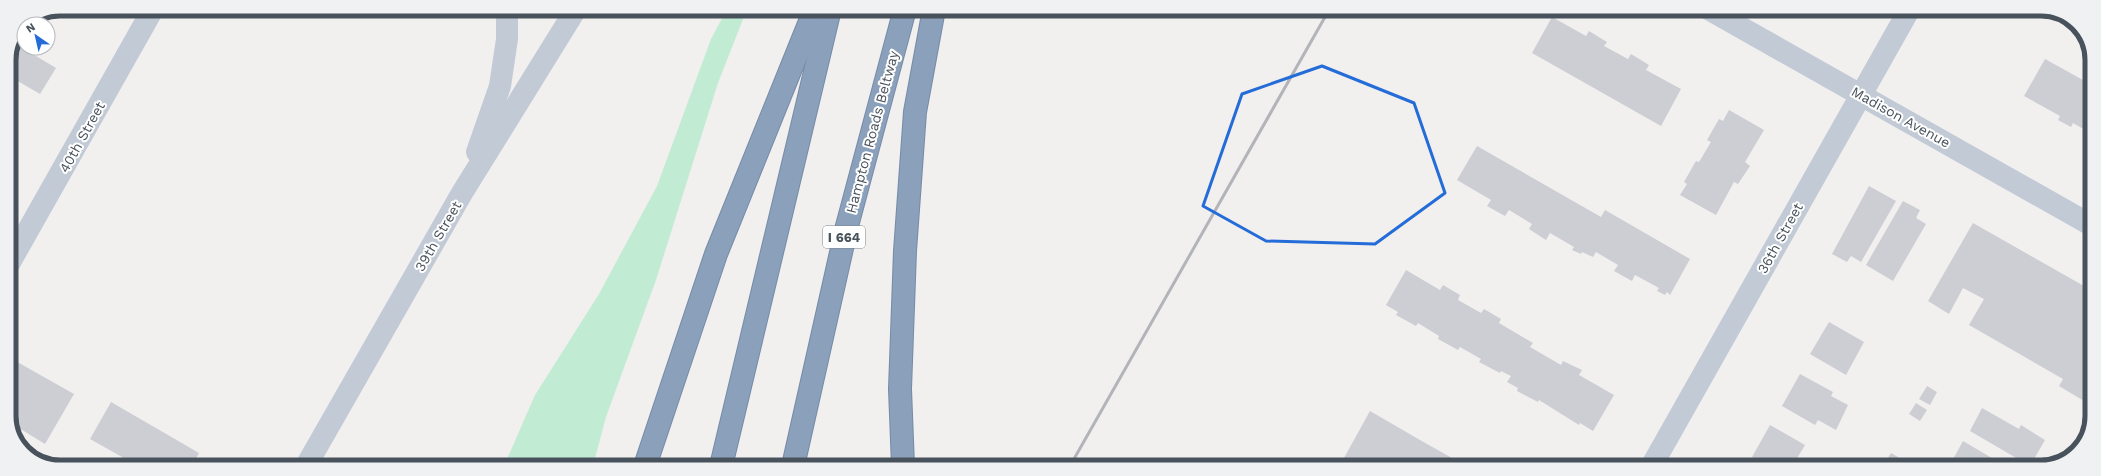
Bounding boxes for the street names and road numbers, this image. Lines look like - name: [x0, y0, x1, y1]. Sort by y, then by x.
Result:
- street label: Hampton Roads Beltway: [843, 48, 902, 215]
- street label: Madison Avenue: [1849, 83, 1953, 151]
- street label: 40th Street: [56, 99, 108, 175]
- street label: 39th Street: [412, 198, 465, 274]
- street label: 36th Street: [1754, 200, 1806, 276]
- road number: I 664: [823, 226, 865, 248]

